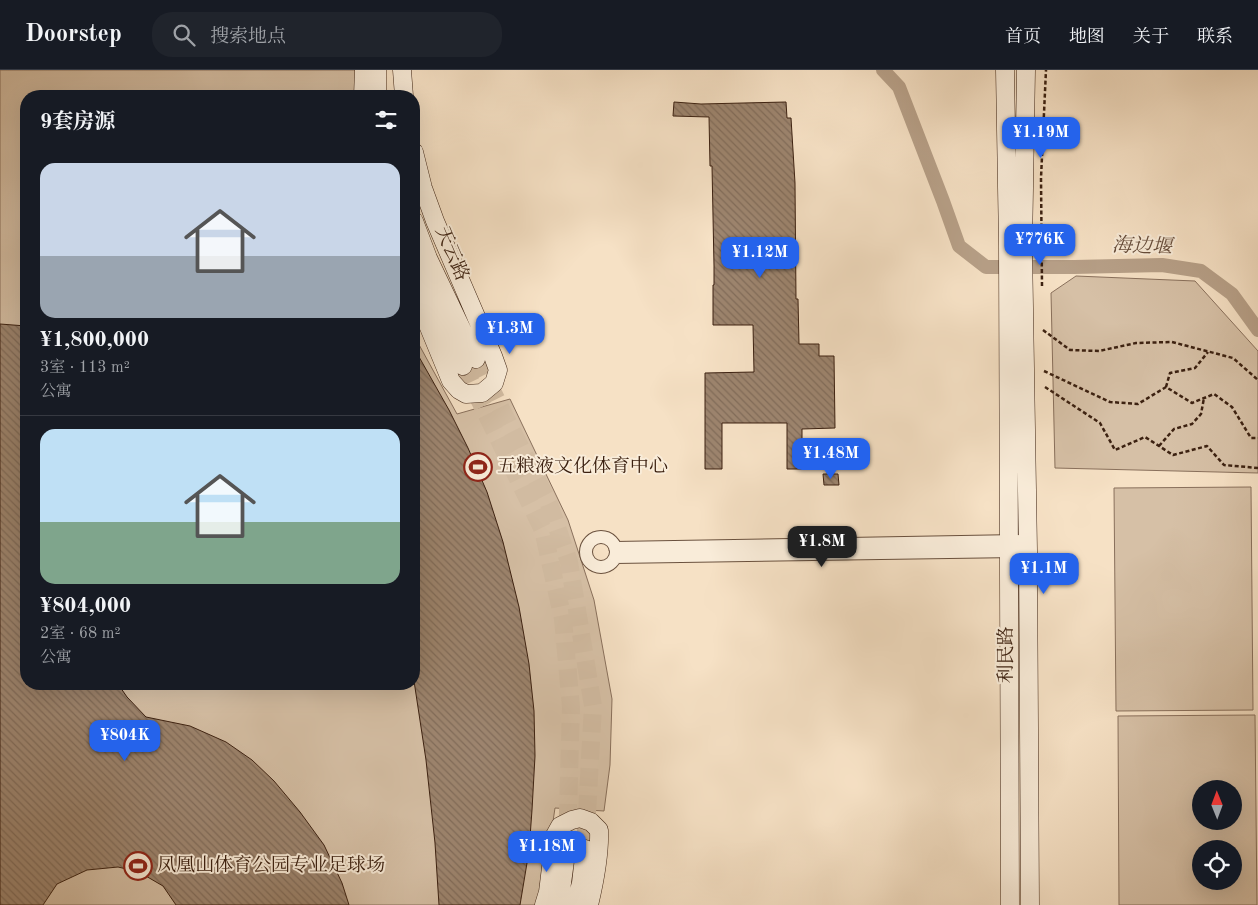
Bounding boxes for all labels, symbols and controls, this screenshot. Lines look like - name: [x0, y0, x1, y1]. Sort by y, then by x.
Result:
- search box: [152, 12, 502, 57]
- icon: search: [170, 21, 198, 49]
- text: Doorstep: [25, 23, 122, 47]
- text: 搜索地点: [210, 28, 286, 47]
- text: 首页: [1005, 28, 1041, 46]
- text: 地图: [1069, 28, 1105, 46]
- text: 关于: [1133, 28, 1169, 46]
- text: 联系: [1197, 28, 1233, 46]
- icon: filters: [372, 106, 400, 134]
- text: 9套房源: [40, 112, 115, 133]
- pin: ¥1.19M: [1000, 116, 1082, 159]
- text: ¥1.19M: [1013, 125, 1069, 141]
- icon: home: [175, 196, 265, 286]
- street label: 天云路: [431, 223, 473, 284]
- pin: ¥776K: [1005, 224, 1075, 266]
- text: ¥776K: [1015, 232, 1065, 248]
- water label: 海边堰: [1112, 234, 1175, 258]
- pin: ¥1.12M: [719, 236, 801, 279]
- text: ¥1.12M: [732, 245, 788, 261]
- pin: ¥1.3M: [475, 312, 545, 355]
- text: ¥1.3M: [487, 321, 533, 337]
- text: ¥1,800,000: [40, 330, 149, 351]
- text: 3室 · 113 m²: [40, 360, 130, 376]
- text: 公寓: [40, 384, 72, 400]
- pin: ¥1.48M: [790, 438, 872, 480]
- text: ¥1.48M: [803, 446, 859, 462]
- sports icon: 五粮液文化体育中心: [463, 452, 493, 482]
- place label: 五粮液文化体育中心: [497, 455, 668, 477]
- icon: home: [175, 461, 265, 551]
- pin: ¥1.8M: [787, 526, 857, 568]
- text: ¥1.8M: [799, 534, 845, 550]
- pin: ¥1.1M: [1009, 552, 1079, 595]
- text: ¥1.1M: [1021, 561, 1067, 577]
- text: ¥804,000: [40, 596, 131, 617]
- text: 2室 · 68 m²: [40, 626, 121, 642]
- street label: 利民路: [996, 626, 1017, 684]
- text: 公寓: [40, 650, 72, 666]
- pin: ¥804K: [90, 720, 160, 762]
- text: ¥804K: [100, 728, 150, 744]
- north arrow: [1192, 780, 1242, 830]
- map controls: [1192, 780, 1242, 890]
- pin: ¥1.18M: [506, 830, 588, 873]
- text: ¥1.18M: [519, 839, 575, 855]
- button: locate: [1192, 840, 1242, 890]
- sports icon: 凤凰山体育公园专业足球场: [123, 851, 153, 881]
- place label: 凤凰山体育公园专业足球场: [157, 854, 385, 876]

